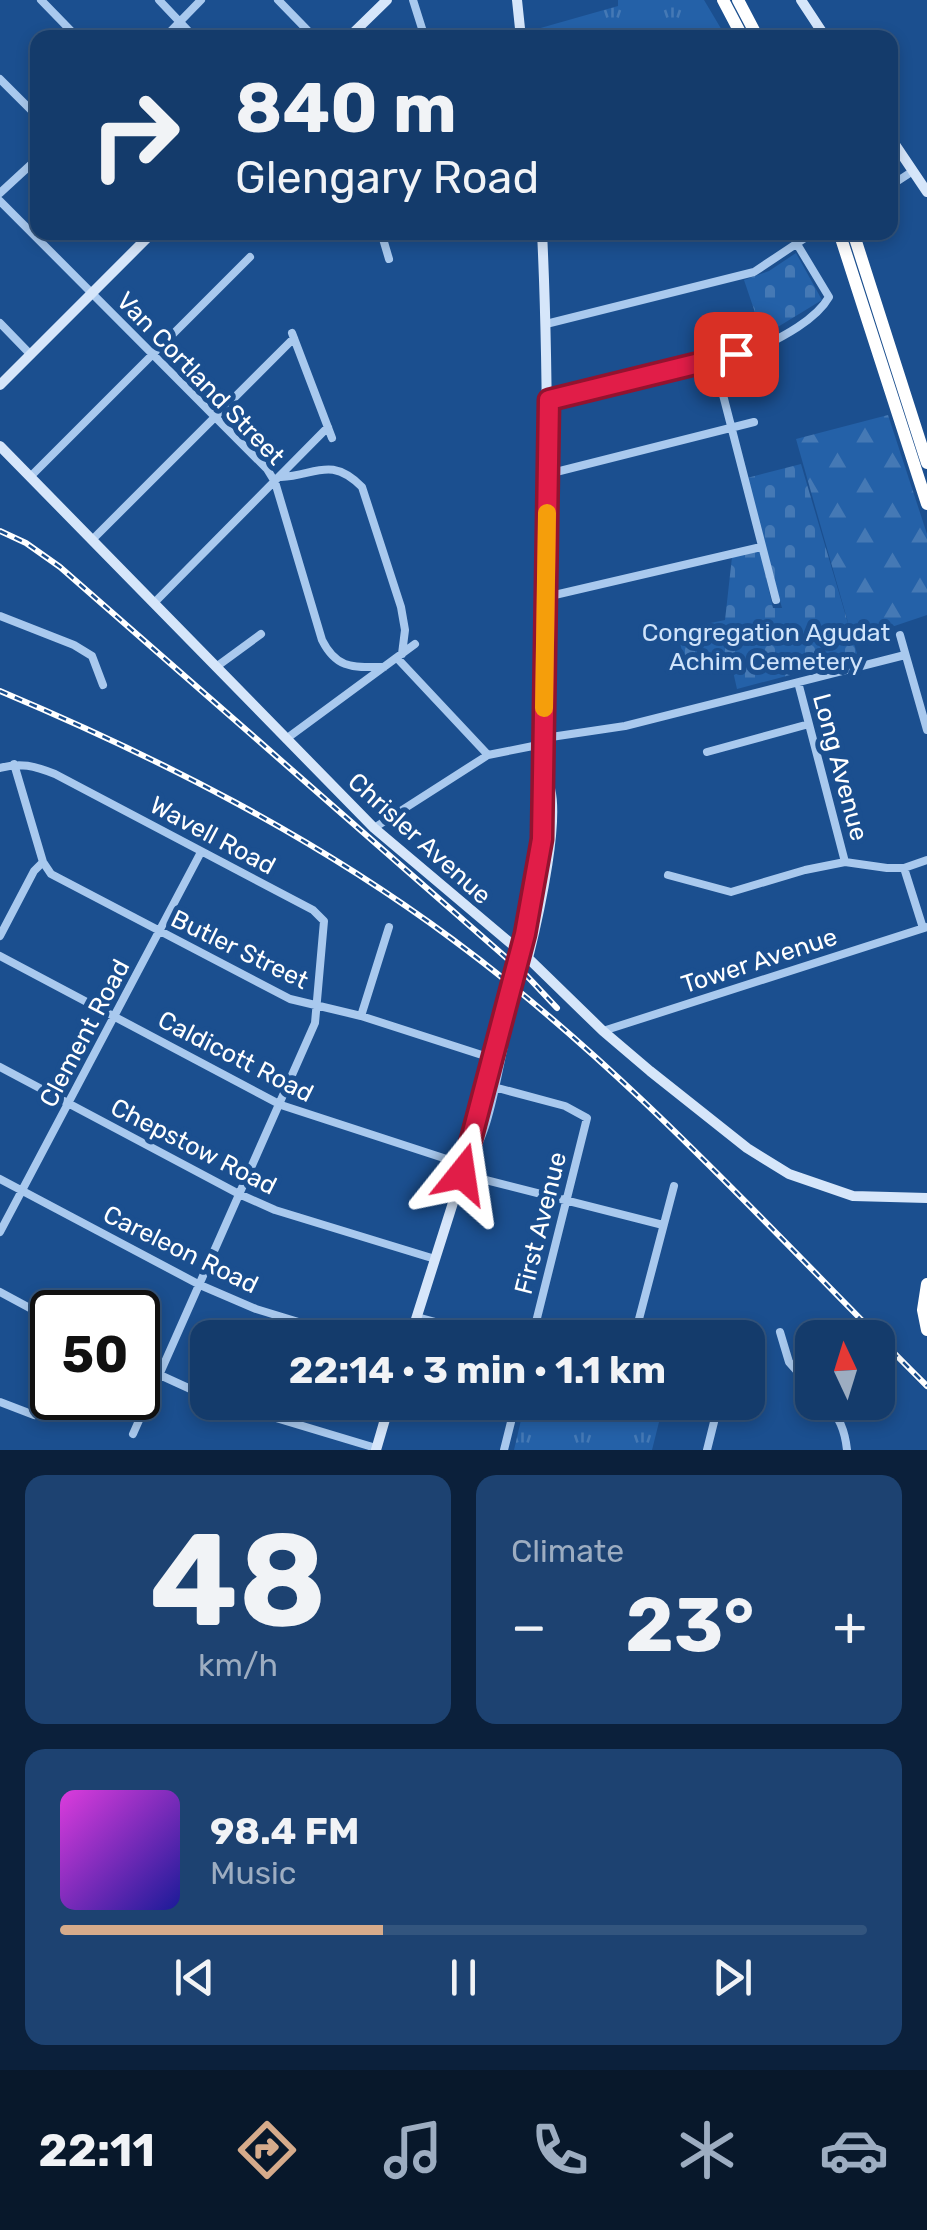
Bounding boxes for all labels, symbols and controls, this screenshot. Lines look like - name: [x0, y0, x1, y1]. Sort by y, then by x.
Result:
- text: 840 m: [235, 67, 457, 150]
- icon: right: [70, 70, 200, 200]
- text: Glengary Road: [235, 151, 539, 204]
- street label: Van Cortland Street: [111, 286, 291, 471]
- pin: [694, 312, 779, 397]
- icon: arrive: [709, 327, 764, 382]
- park label: Congregation Agudat Achim Cemetery: [642, 618, 891, 676]
- street label: Long Avenue: [807, 690, 874, 844]
- street label: Chrisler Avenue: [342, 767, 497, 910]
- street label: Wavell Road: [145, 790, 280, 881]
- street label: Butler Street: [166, 904, 313, 995]
- street label: Tower Avenue: [678, 922, 841, 999]
- street label: Clement Road: [33, 954, 136, 1112]
- street label: Caldicott Road: [153, 1005, 318, 1108]
- street label: Chepstow Road: [106, 1092, 282, 1201]
- position arrow: [410, 1122, 514, 1226]
- street label: First Avenue: [509, 1149, 572, 1297]
- street label: Careleon Road: [99, 1199, 263, 1299]
- speed limit sign: 50: [30, 1290, 160, 1420]
- north arrow: [795, 1320, 895, 1420]
- map controls: [795, 1320, 895, 1420]
- text: 22:14 · 3 min · 1.1 km: [289, 1347, 666, 1393]
- text: 48: [150, 1503, 326, 1658]
- text: Climate: [511, 1532, 624, 1570]
- text: 23°: [625, 1581, 754, 1670]
- text: −: [511, 1594, 547, 1659]
- text: +: [833, 1594, 867, 1659]
- text: km/h: [198, 1646, 278, 1684]
- text: 98.4 FM: [210, 1808, 359, 1854]
- text: Music: [210, 1854, 296, 1892]
- icon: previous: [167, 1950, 222, 2005]
- icon: pause: [436, 1950, 491, 2005]
- icon: next: [705, 1950, 760, 2005]
- icon: directions: [232, 2115, 302, 2185]
- icon: music: [378, 2115, 448, 2185]
- icon: phone: [525, 2115, 595, 2185]
- icon: climate: [672, 2115, 742, 2185]
- icon: car: [819, 2115, 889, 2185]
- text: 22:11: [38, 2124, 155, 2177]

